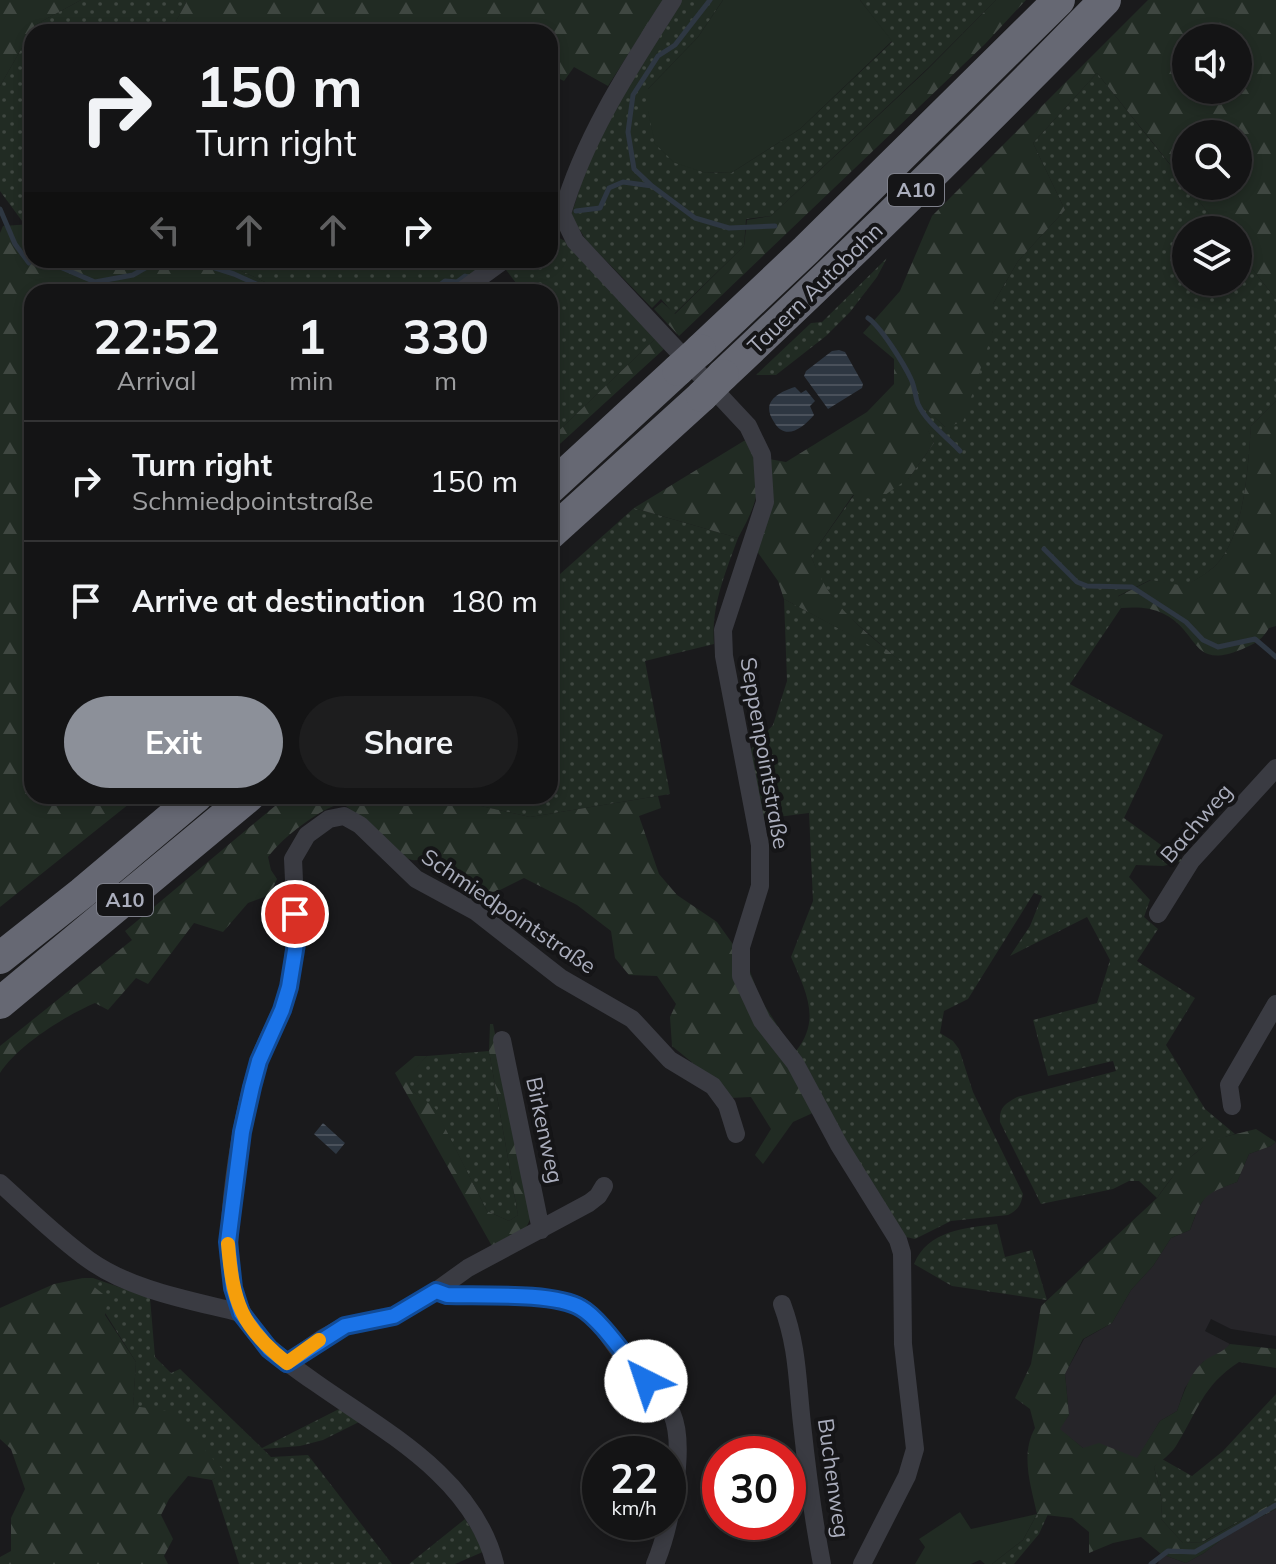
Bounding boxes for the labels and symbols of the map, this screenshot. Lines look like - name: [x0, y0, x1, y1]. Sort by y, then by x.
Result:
- road number: A10: [888, 174, 944, 206]
- street label: Tauern Autobahn: [742, 216, 888, 360]
- street label: Seppenpointstraße: [734, 655, 796, 851]
- street label: Bachweg: [1154, 778, 1238, 868]
- street label: Schmiedpointstraße: [416, 842, 602, 980]
- pin: [261, 880, 329, 948]
- road number: A10: [97, 884, 153, 916]
- street label: Birkenweg: [520, 1074, 570, 1186]
- position arrow: [604, 1339, 688, 1423]
- street label: Buchenweg: [812, 1416, 856, 1540]
- speed limit sign: 30: [702, 1436, 806, 1540]

